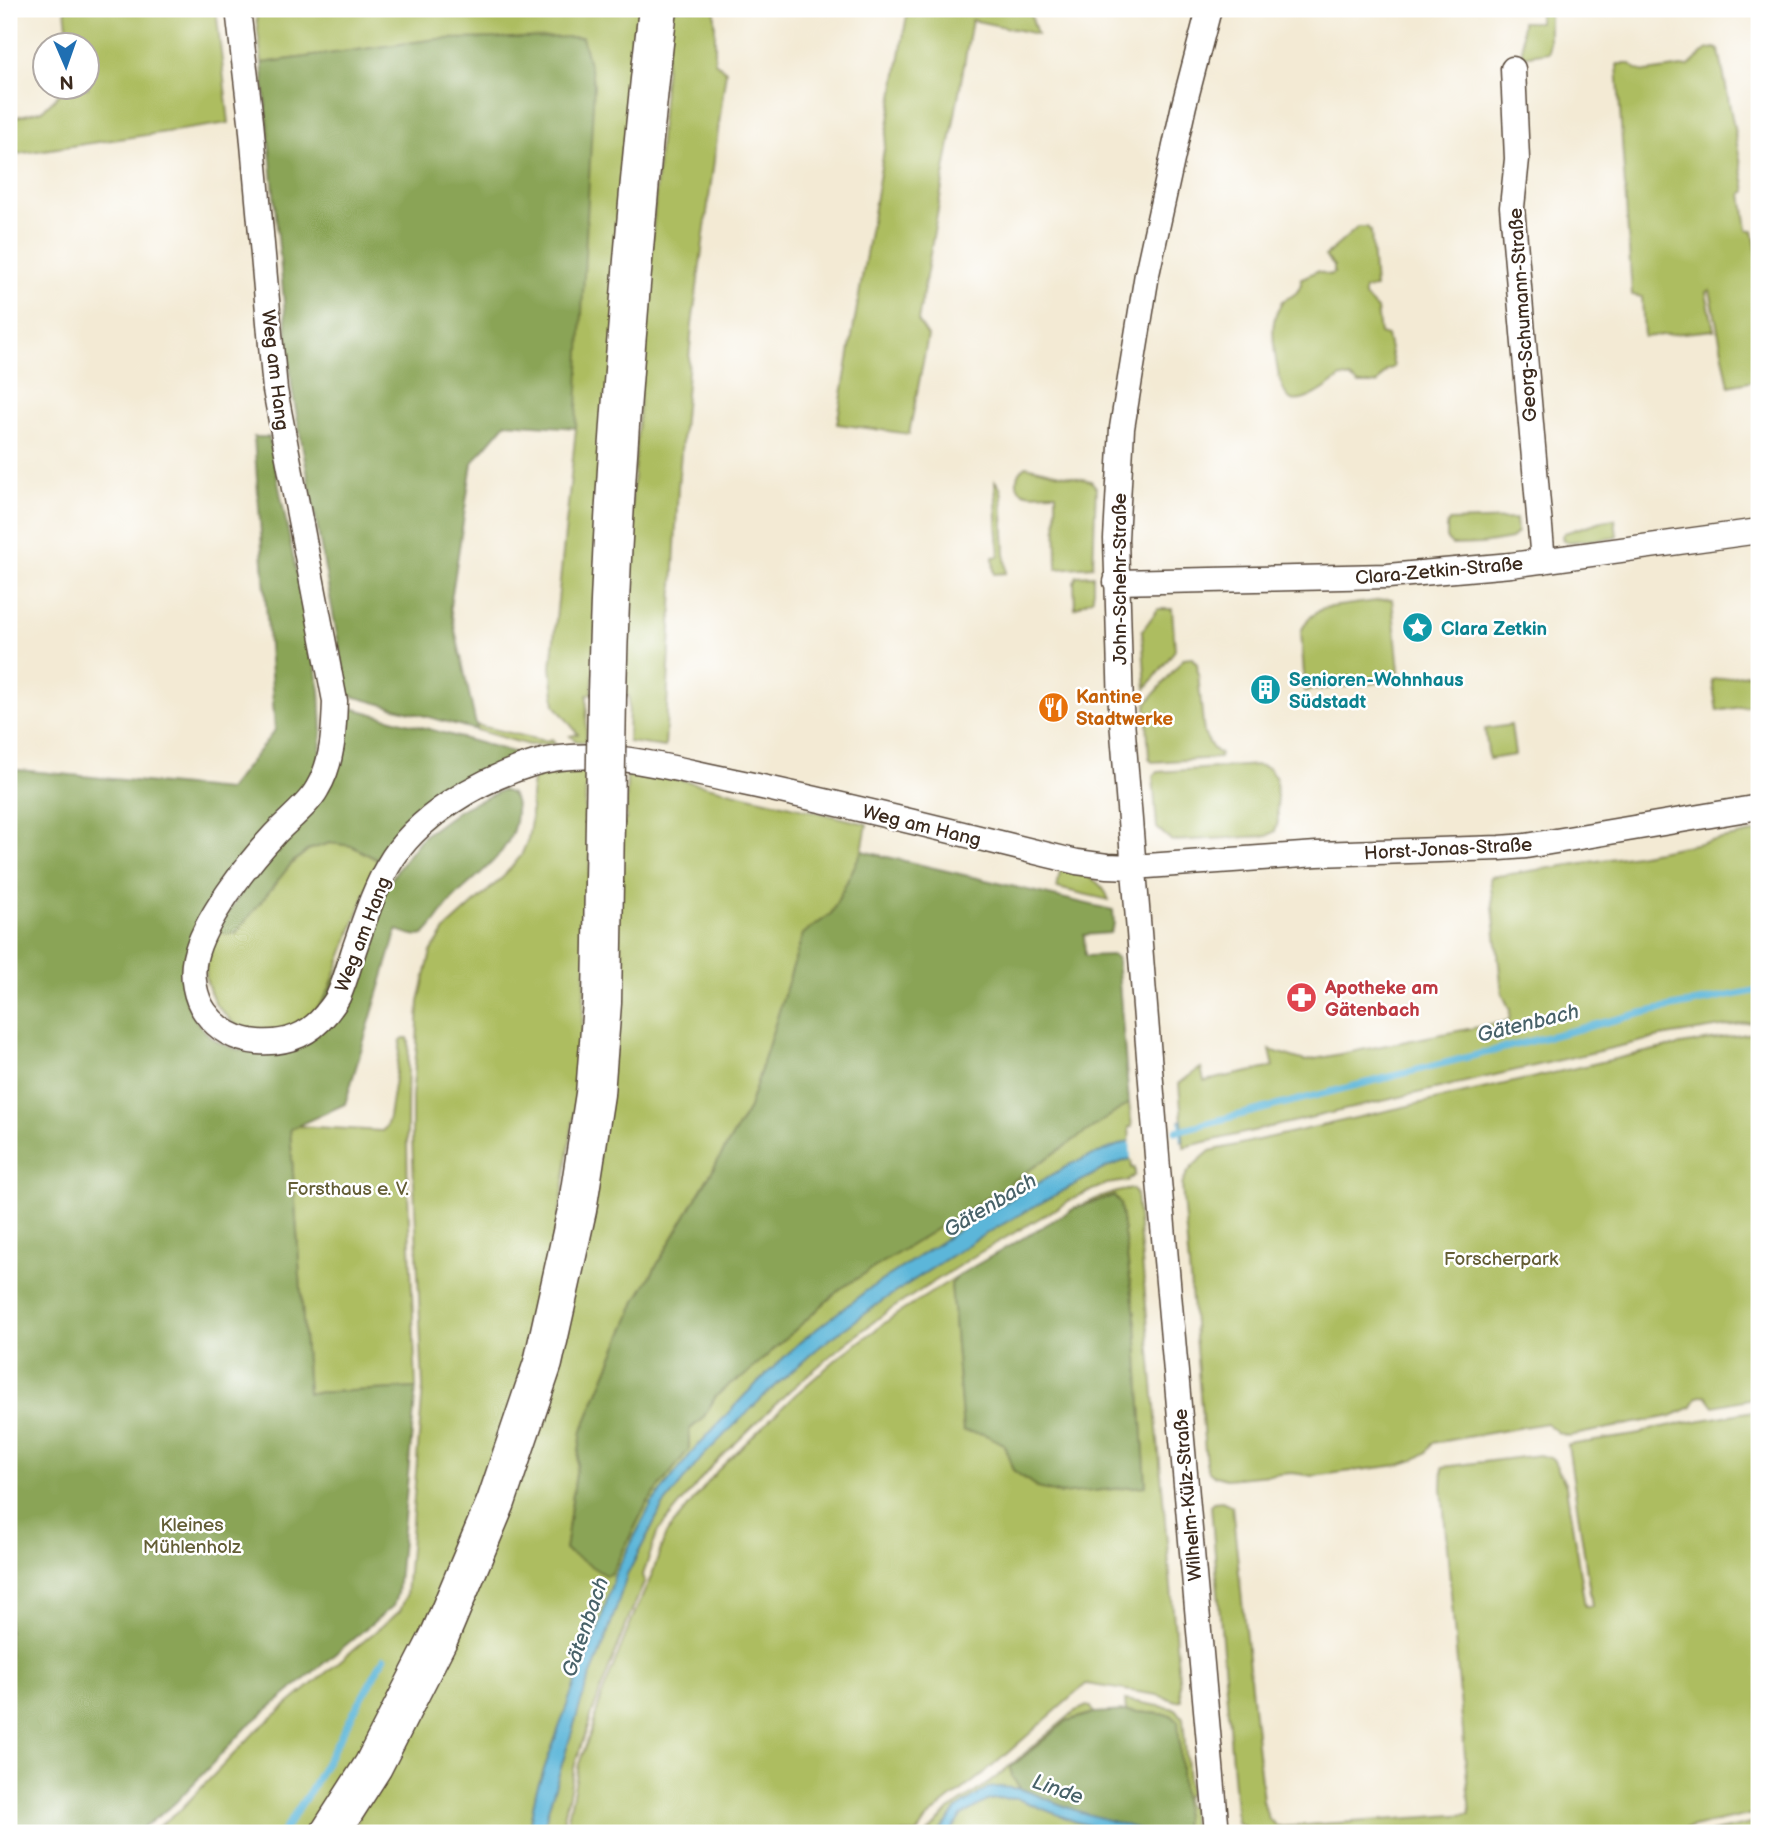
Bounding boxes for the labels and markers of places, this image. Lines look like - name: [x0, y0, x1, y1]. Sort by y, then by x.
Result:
- place icon: Clara Zetkin: [1401, 611, 1435, 645]
- place label: Clara Zetkin: [1441, 618, 1547, 641]
- place label: Senioren-Wohnhaus Südstadt: [1289, 669, 1464, 714]
- building icon: Senioren-Wohnhaus Südstadt: [1249, 673, 1283, 707]
- place label: Kantine Stadtwerke: [1076, 686, 1173, 731]
- restaurant icon: Kantine Stadtwerke: [1036, 690, 1070, 724]
- place label: Apotheke am Gätenbach: [1324, 977, 1438, 1022]
- pharmacy icon: Apotheke am Gätenbach: [1285, 981, 1319, 1015]

